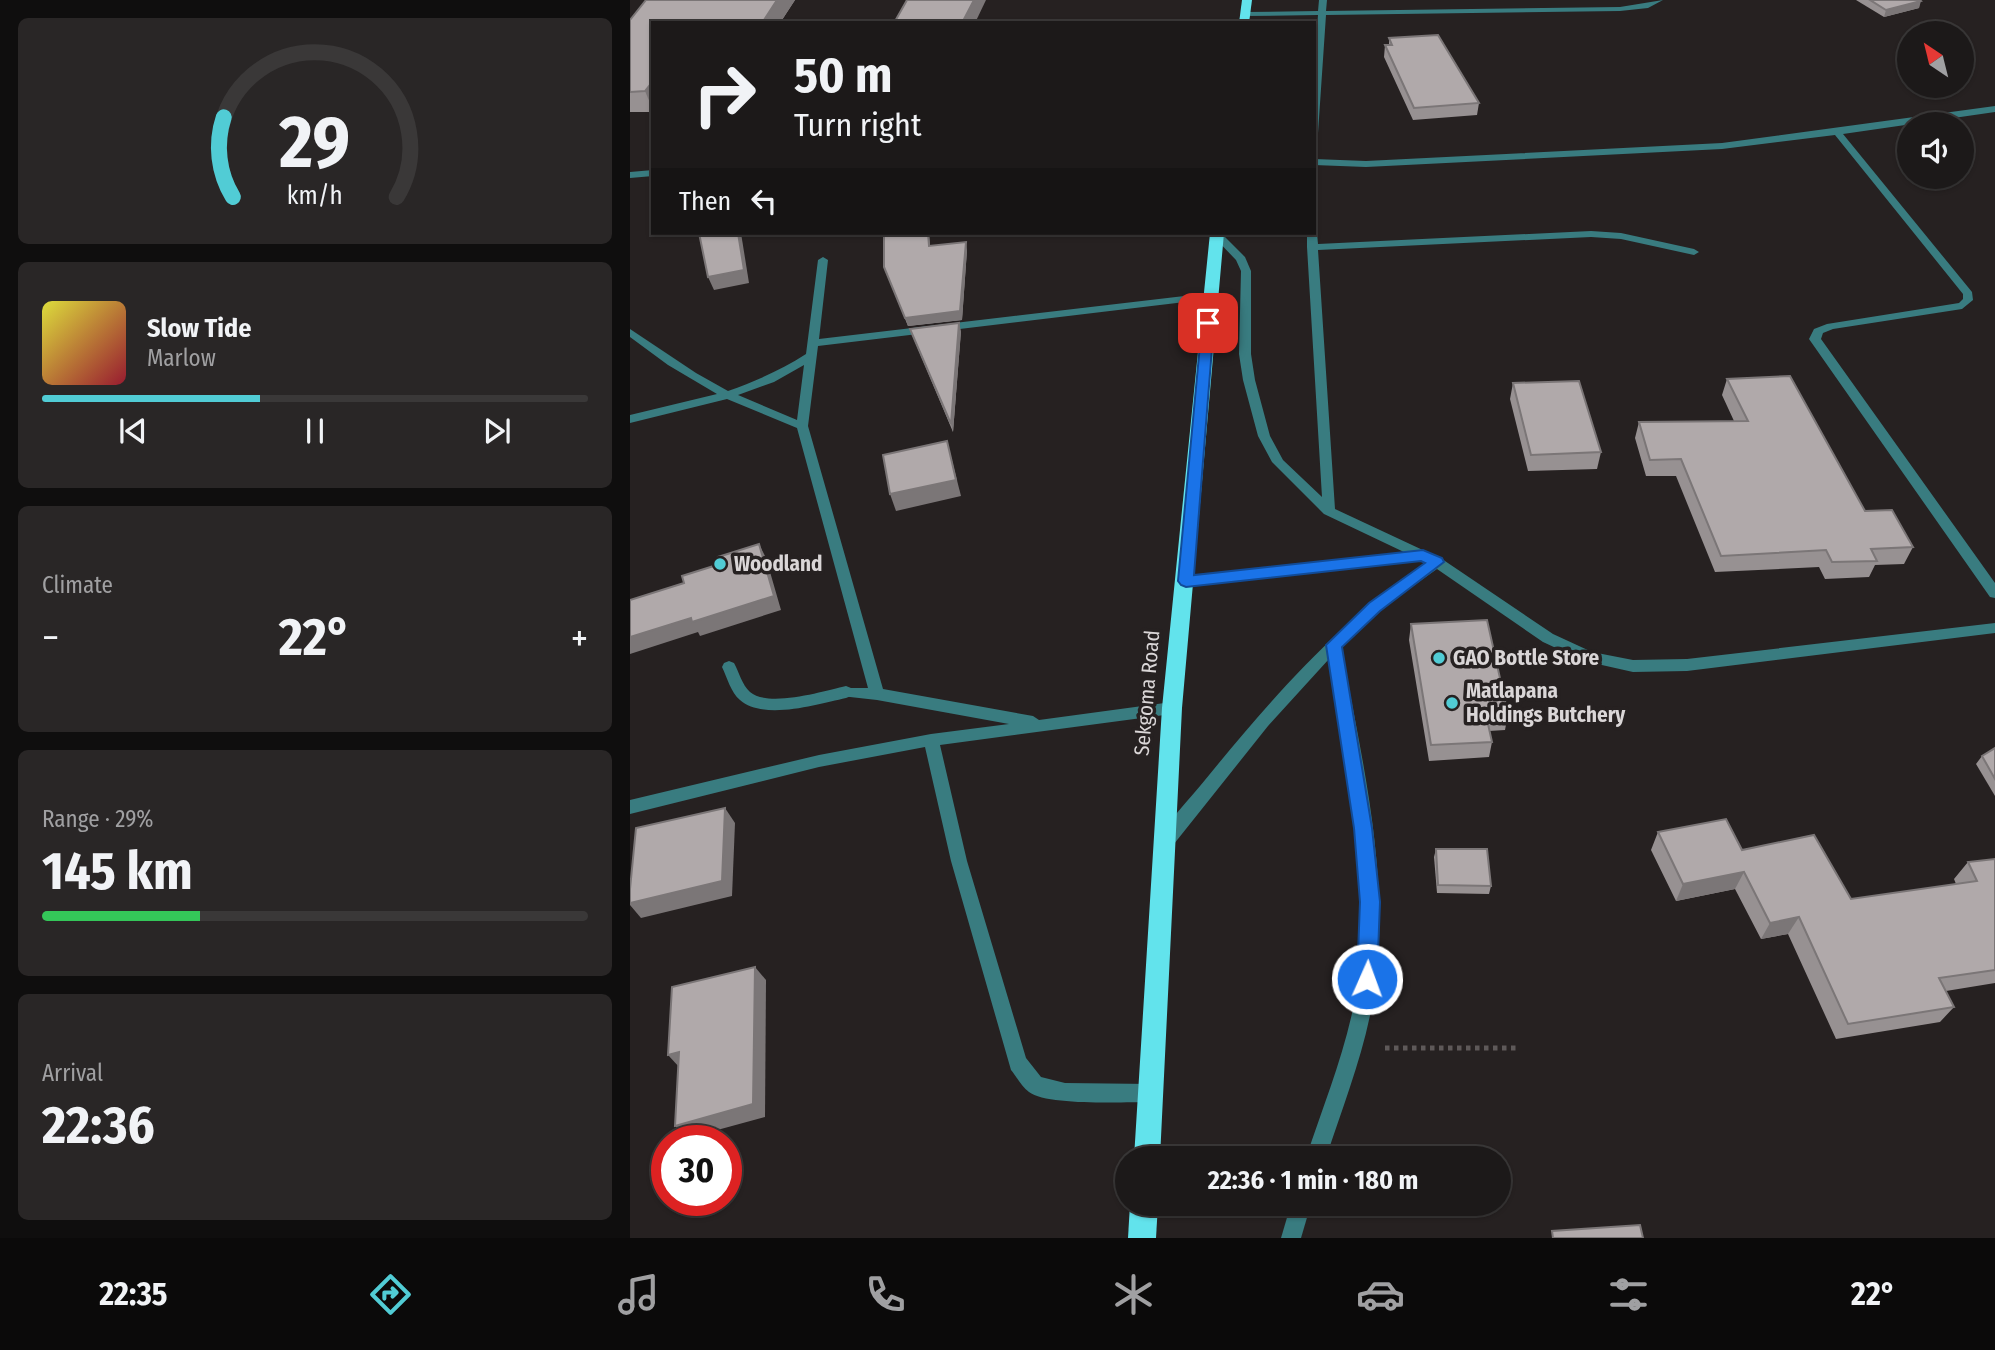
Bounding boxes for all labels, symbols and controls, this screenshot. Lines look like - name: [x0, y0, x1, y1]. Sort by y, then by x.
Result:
- north arrow: [1897, 21, 1974, 98]
- map controls: [1897, 21, 1974, 189]
- text: 50 m: [794, 46, 892, 105]
- icon: right: [679, 49, 770, 140]
- text: 29: [279, 99, 350, 186]
- text: Turn right: [794, 106, 921, 144]
- button: sound: [1897, 112, 1974, 189]
- text: km/h: [287, 181, 343, 211]
- icon: left: [745, 182, 783, 220]
- text: Then: [679, 186, 731, 217]
- pin: [1178, 293, 1238, 353]
- icon: arrive: [1189, 304, 1227, 342]
- text: Slow Tide: [147, 313, 251, 344]
- text: Marlow: [147, 344, 216, 372]
- icon: previous: [114, 412, 152, 450]
- icon: pause: [296, 412, 334, 450]
- icon: next: [478, 412, 516, 450]
- place label: Woodland: [734, 551, 822, 577]
- marker: Woodland: [712, 556, 728, 572]
- text: Climate: [42, 571, 113, 599]
- text: 22°: [279, 606, 351, 669]
- text: −: [42, 615, 59, 661]
- text: +: [571, 615, 588, 661]
- street label: Sekgoma Road: [1129, 629, 1165, 757]
- place label: GAO Bottle Store: [1453, 645, 1600, 671]
- marker: GAO Bottle Store: [1431, 650, 1447, 666]
- place label: Matlapana Holdings Butchery: [1466, 678, 1626, 728]
- marker: Matlapana Holdings Butchery: [1444, 695, 1460, 711]
- text: Range · 29%: [42, 805, 154, 833]
- text: 145 km: [42, 840, 193, 903]
- position arrow: [1330, 942, 1404, 1016]
- text: Arrival: [42, 1059, 103, 1087]
- text: 22:36: [42, 1094, 155, 1157]
- speed limit sign: 30: [651, 1125, 742, 1216]
- text: 22:36 · 1 min · 180 m: [1208, 1165, 1418, 1196]
- icon: directions: [366, 1270, 415, 1319]
- icon: music: [614, 1270, 663, 1319]
- icon: phone: [861, 1270, 910, 1319]
- icon: climate: [1109, 1270, 1158, 1319]
- icon: car: [1356, 1270, 1405, 1319]
- icon: filters: [1604, 1270, 1653, 1319]
- text: 22:35: [99, 1275, 168, 1313]
- text: 22°: [1851, 1275, 1896, 1313]

